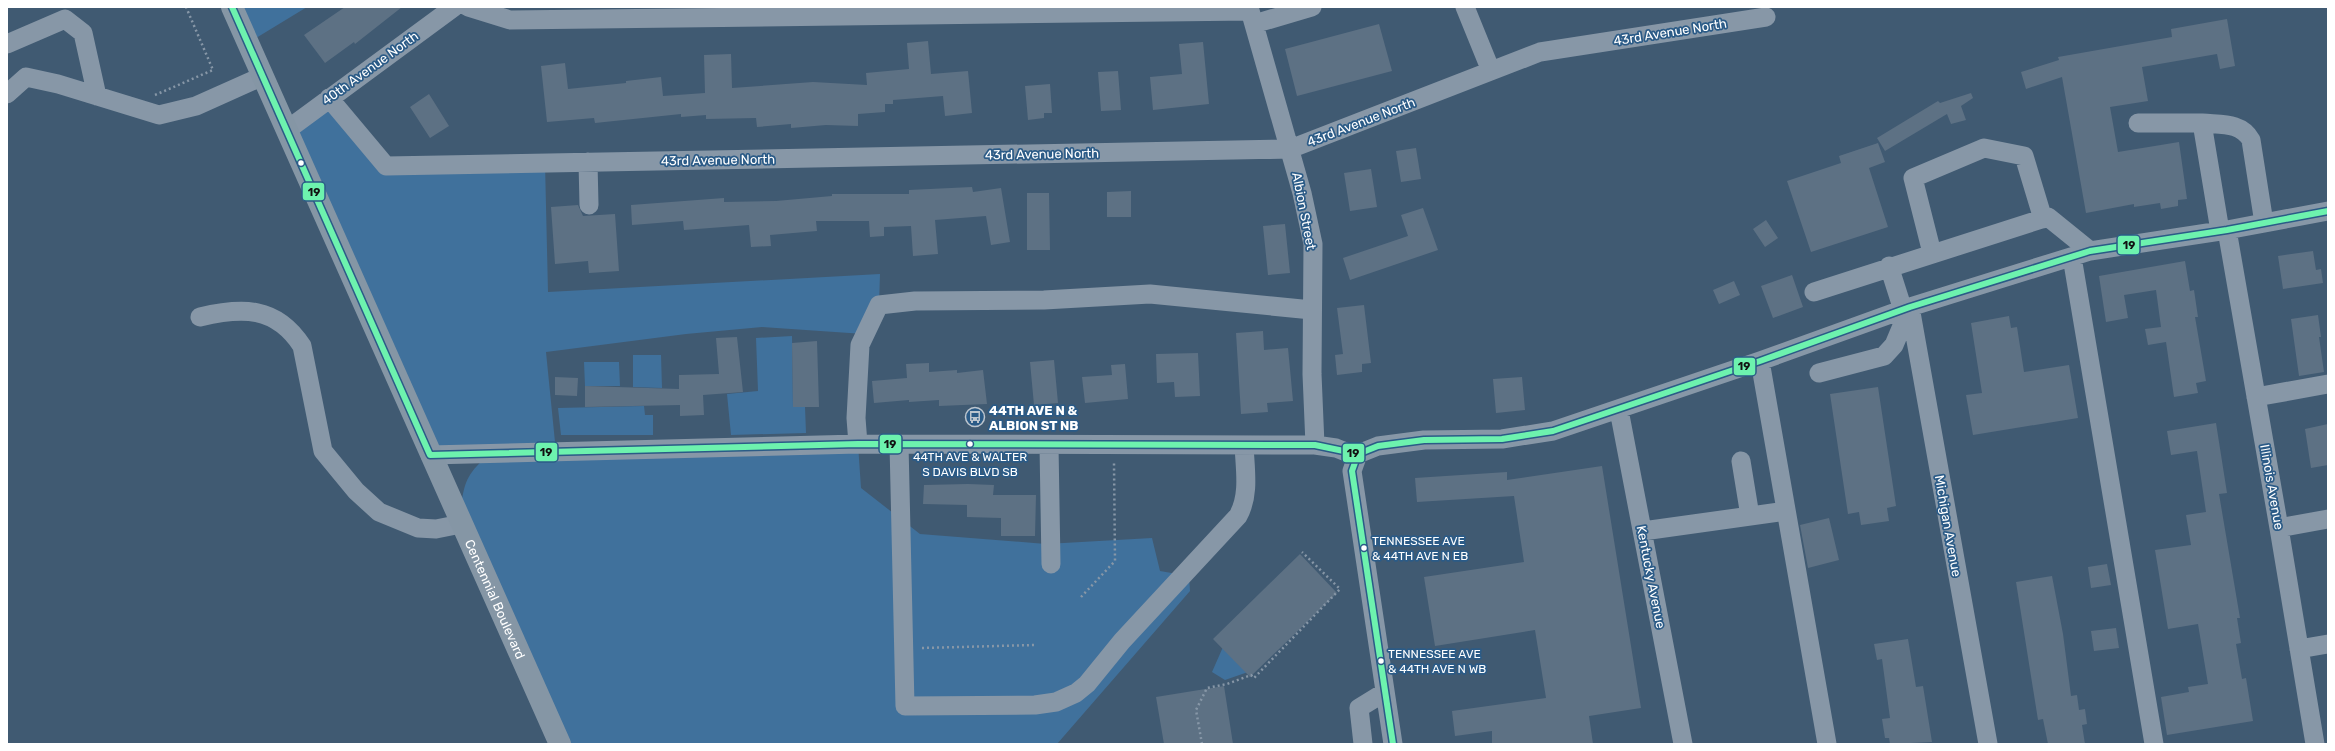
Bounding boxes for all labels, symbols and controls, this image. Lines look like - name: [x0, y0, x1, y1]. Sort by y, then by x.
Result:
- street label: 43rd Avenue North: [1612, 16, 1728, 48]
- street label: 40th Avenue North: [319, 28, 421, 108]
- street label: 43rd Avenue North: [1305, 94, 1417, 150]
- street label: 43rd Avenue North: [985, 146, 1099, 162]
- street label: 43rd Avenue North: [661, 152, 775, 168]
- unlabelled marker: [296, 158, 306, 168]
- street label: Albion Street: [1289, 171, 1319, 251]
- line badge: 19: [302, 182, 325, 201]
- text: 19: [308, 186, 320, 199]
- line badge: 19: [2117, 235, 2140, 255]
- text: 19: [2123, 239, 2135, 252]
- line badge: 19: [1733, 357, 1756, 376]
- text: 19: [1738, 360, 1750, 373]
- place label: 44TH AVE N & ALBION ST NB: [989, 403, 1079, 433]
- bus stop icon: 44TH AVE N & ALBION ST NB: [964, 406, 986, 428]
- line badge: 19: [879, 434, 902, 454]
- text: 19: [884, 438, 896, 451]
- marker: 44TH AVE & WALTER S DAVIS BLVD SB: [965, 439, 975, 449]
- line badge: 19: [535, 442, 558, 462]
- line badge: 19: [1342, 443, 1365, 463]
- street label: Illinois Avenue: [2257, 443, 2287, 531]
- text: 19: [540, 446, 552, 459]
- text: 19: [1347, 447, 1359, 460]
- place label: 44TH AVE & WALTER S DAVIS BLVD SB: [913, 450, 1027, 479]
- street label: Michigan Avenue: [1931, 474, 1964, 578]
- street label: Kentucky Avenue: [1634, 524, 1668, 630]
- place label: TENNESSEE AVE & 44TH AVE N EB: [1372, 534, 1468, 563]
- street label: Centennial Boulevard: [462, 537, 529, 661]
- marker: TENNESSEE AVE & 44TH AVE N EB: [1359, 543, 1369, 553]
- place label: TENNESSEE AVE & 44TH AVE N WB: [1388, 647, 1486, 676]
- marker: TENNESSEE AVE & 44TH AVE N WB: [1376, 656, 1386, 666]

